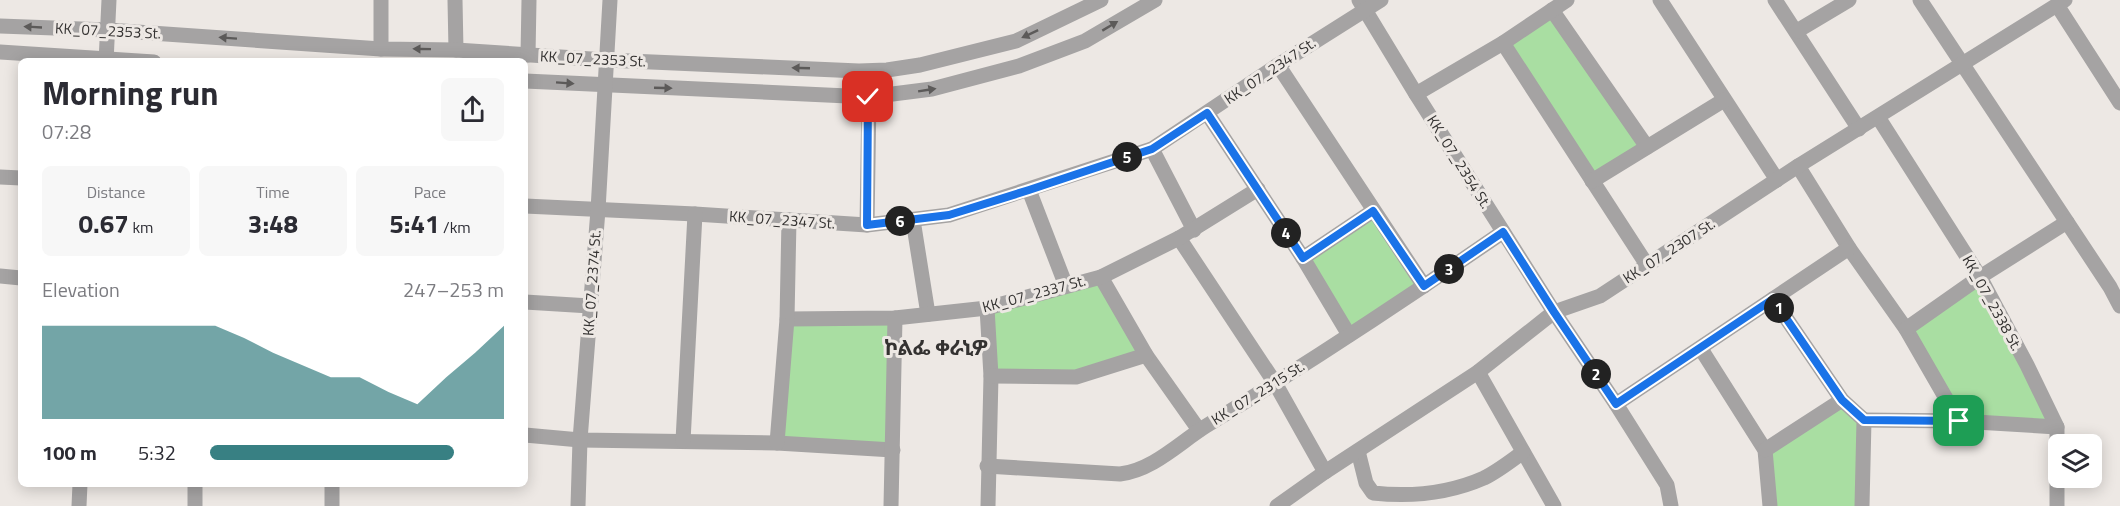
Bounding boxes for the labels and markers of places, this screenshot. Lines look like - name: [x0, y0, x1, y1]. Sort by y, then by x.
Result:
- pin: [842, 71, 893, 122]
- pin: 5: [1112, 142, 1142, 172]
- pin: 6: [885, 206, 915, 236]
- pin: 4: [1271, 218, 1301, 248]
- pin: 3: [1434, 254, 1464, 284]
- pin: 1: [1764, 293, 1794, 323]
- pin: 2: [1581, 359, 1611, 389]
- pin: [1933, 395, 1984, 446]

